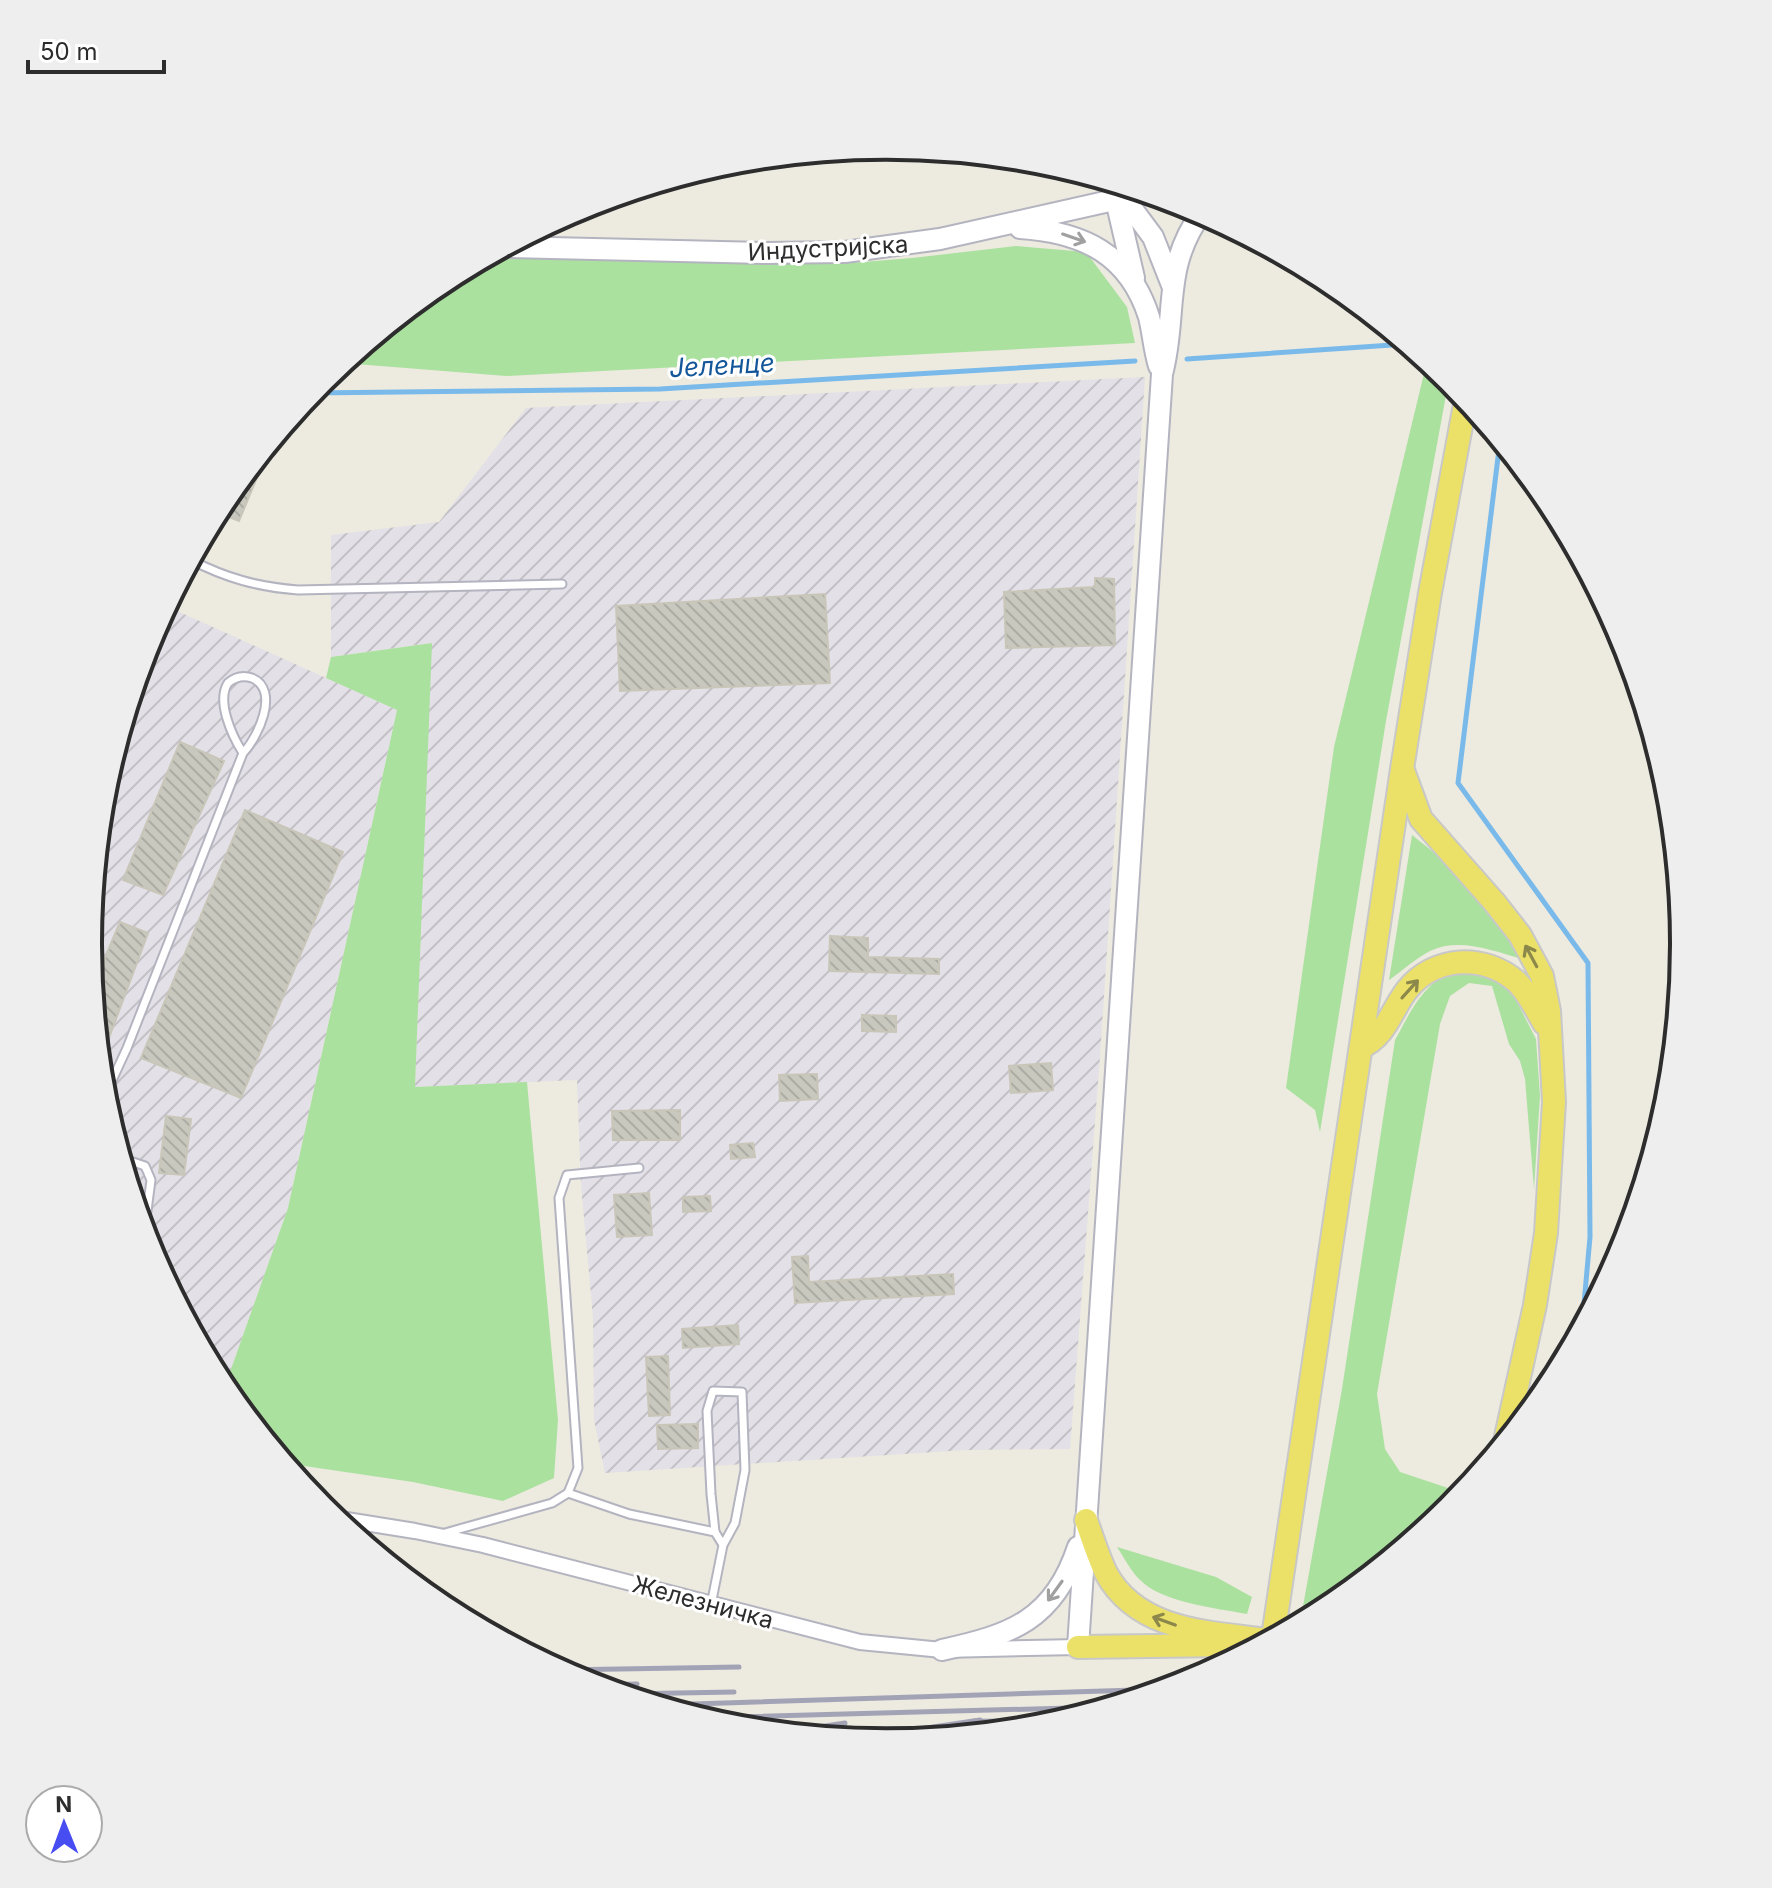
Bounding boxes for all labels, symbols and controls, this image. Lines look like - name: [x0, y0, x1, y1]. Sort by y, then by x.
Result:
- scale bar: [28, 24, 164, 74]
- text: 50 m: [40, 37, 98, 66]
- street label: Индустријска: [747, 229, 909, 267]
- one-way arrow: [1061, 232, 1086, 246]
- water label: Јеленце: [668, 347, 776, 383]
- one-way arrow: [1523, 944, 1538, 968]
- one-way arrow: [1401, 979, 1419, 999]
- street label: Железничка: [629, 1569, 777, 1635]
- one-way arrow: [1047, 1580, 1064, 1601]
- one-way arrow: [1152, 1613, 1177, 1628]
- north arrow: [24, 1784, 104, 1864]
- text: N: [55, 1791, 72, 1817]

